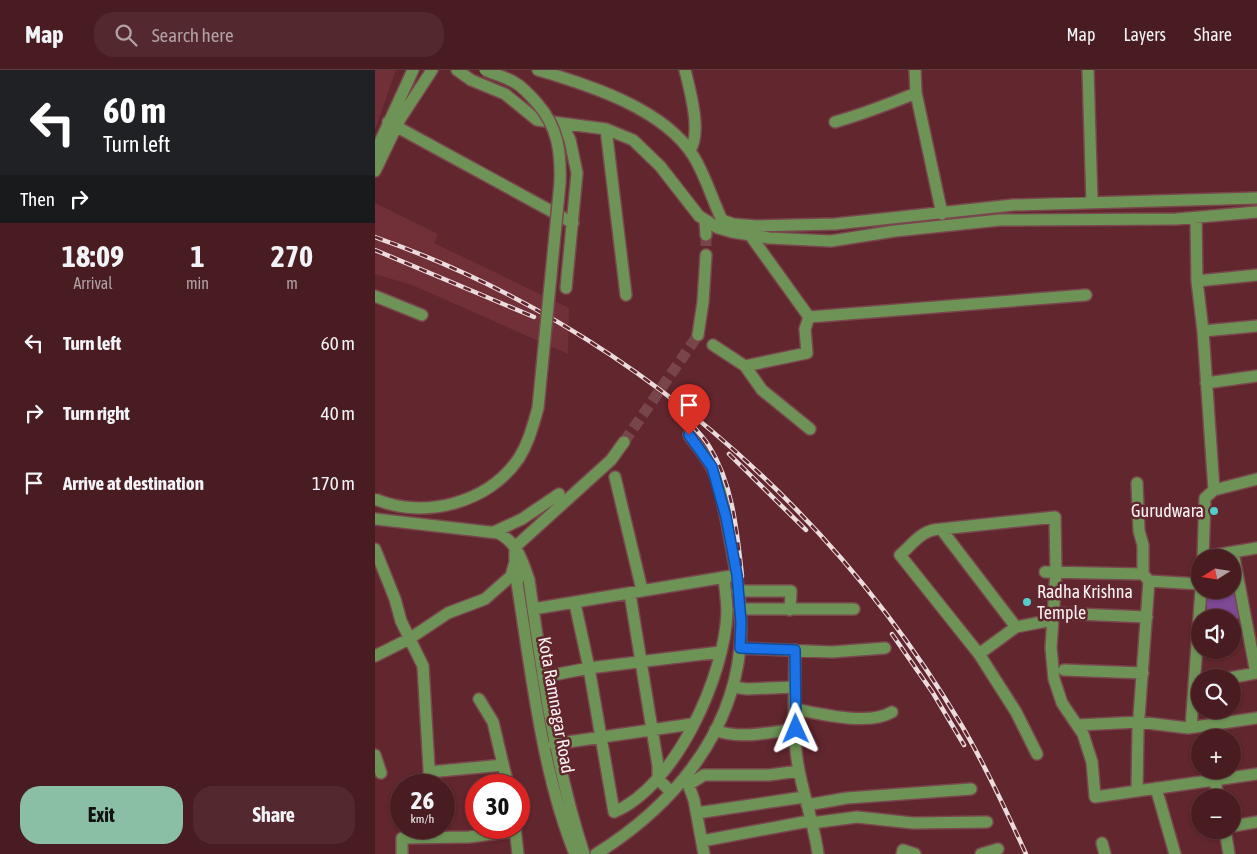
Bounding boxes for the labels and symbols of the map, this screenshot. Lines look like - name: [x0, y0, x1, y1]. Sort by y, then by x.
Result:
- pin: [668, 384, 710, 435]
- place label: Gurudwara: [1131, 500, 1204, 521]
- marker: Gurudwara: [1208, 505, 1220, 517]
- north arrow: [1191, 549, 1241, 599]
- place label: Radha Krishna Temple: [1037, 581, 1133, 623]
- marker: Radha Krishna Temple: [1021, 596, 1033, 608]
- street label: Kota Ramnagar Road: [534, 635, 579, 775]
- position arrow: [769, 702, 821, 754]
- speed limit sign: 30: [465, 774, 530, 839]

